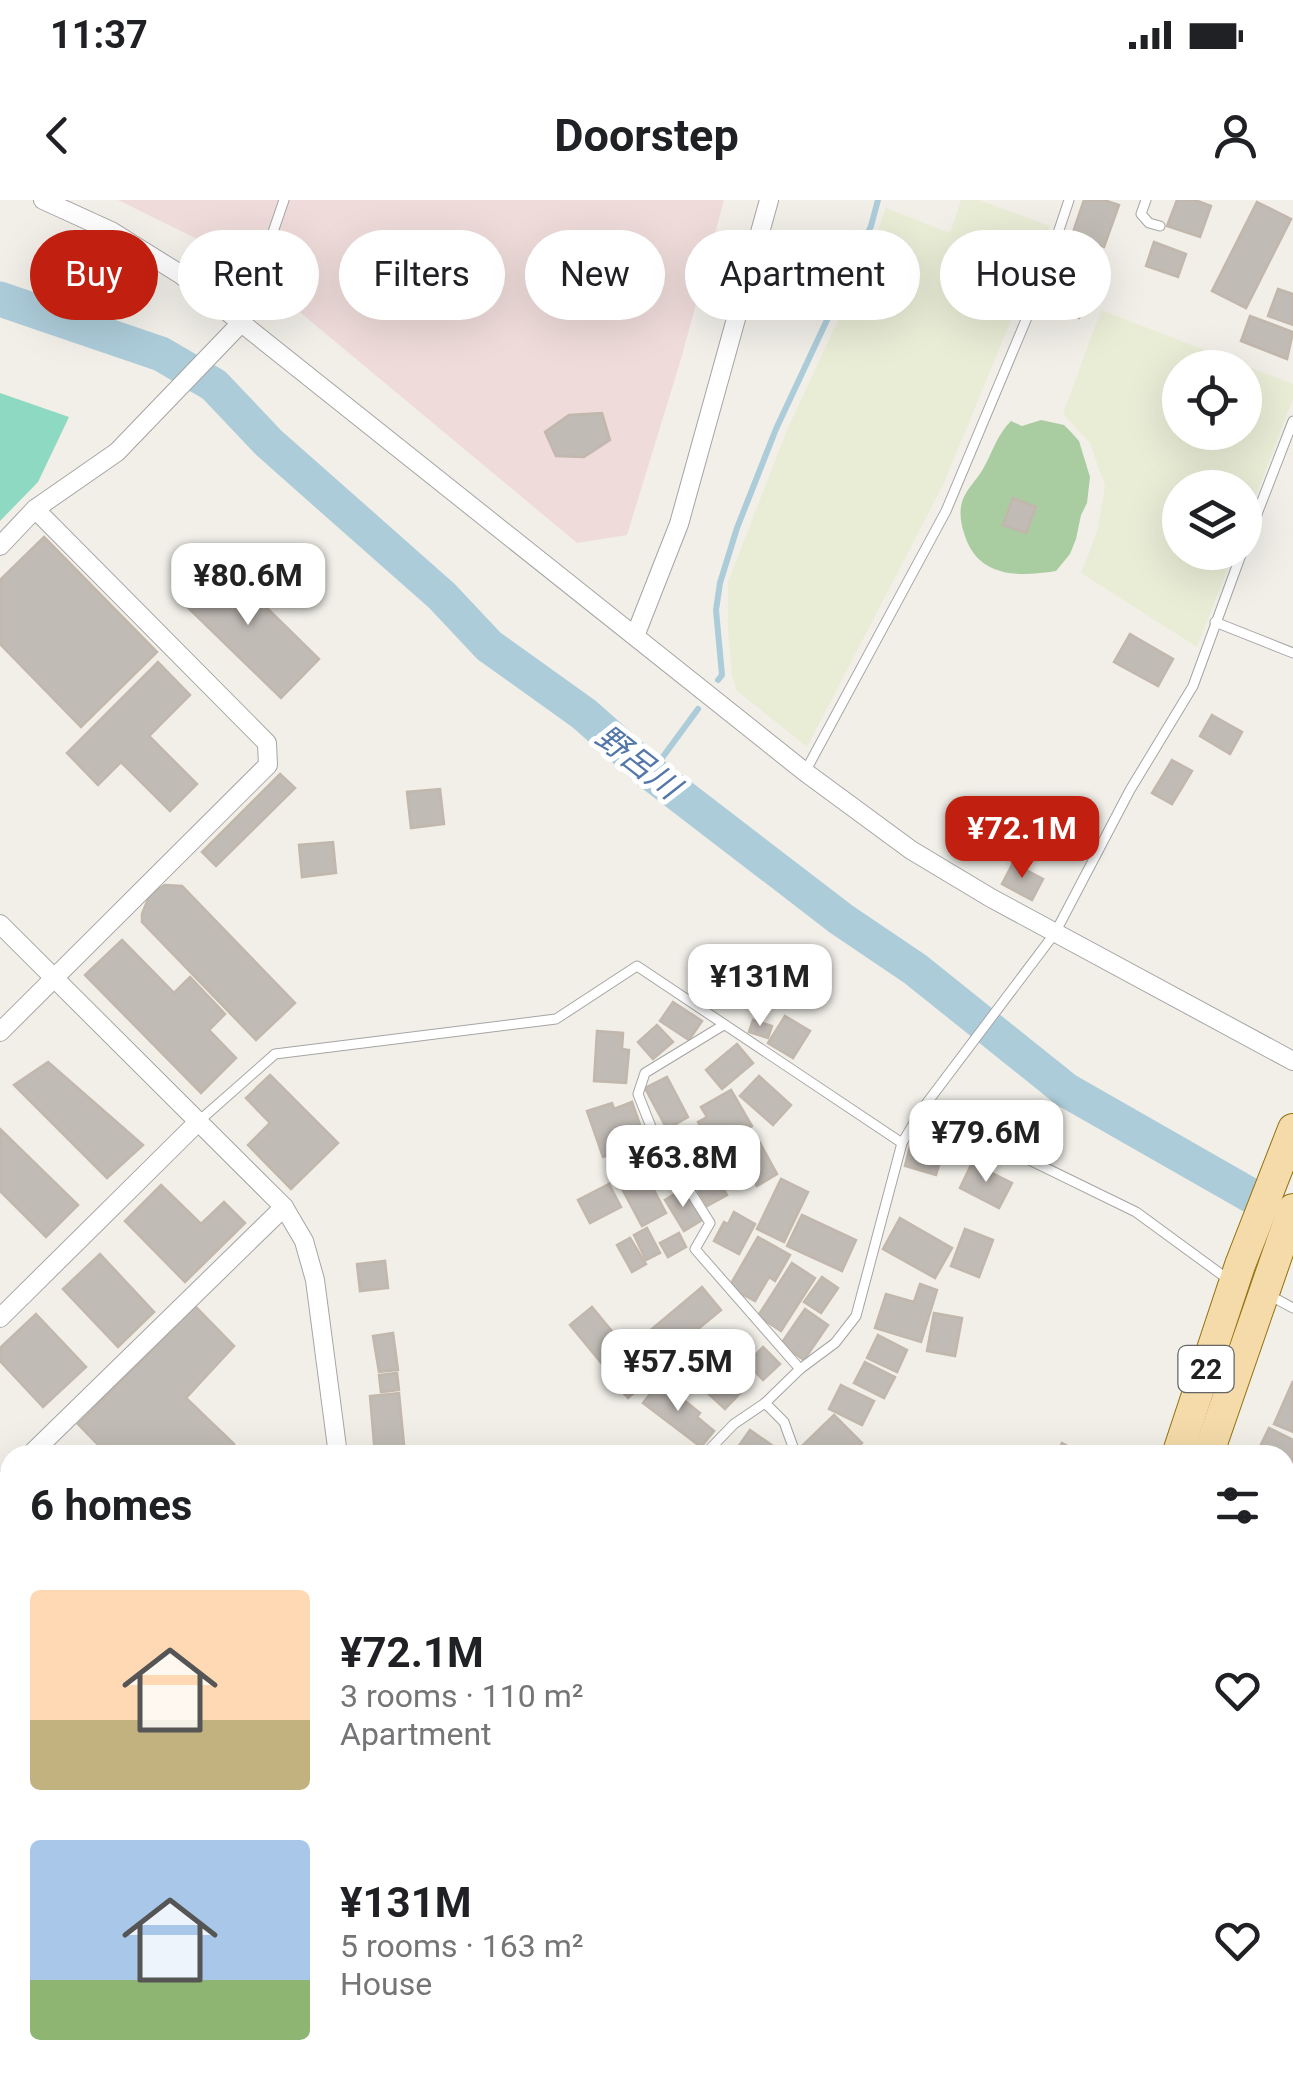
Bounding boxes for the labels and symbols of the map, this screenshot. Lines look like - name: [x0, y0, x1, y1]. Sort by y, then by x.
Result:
- pin: ¥80.6M: [167, 543, 329, 628]
- water label: 野呂川: [588, 717, 690, 808]
- pin: ¥72.1M: [941, 796, 1103, 881]
- pin: ¥131M: [690, 944, 830, 1029]
- pin: ¥79.6M: [905, 1100, 1067, 1185]
- pin: ¥63.8M: [602, 1125, 764, 1210]
- pin: ¥57.5M: [597, 1329, 759, 1414]
- road number: 22: [1178, 1346, 1234, 1392]

